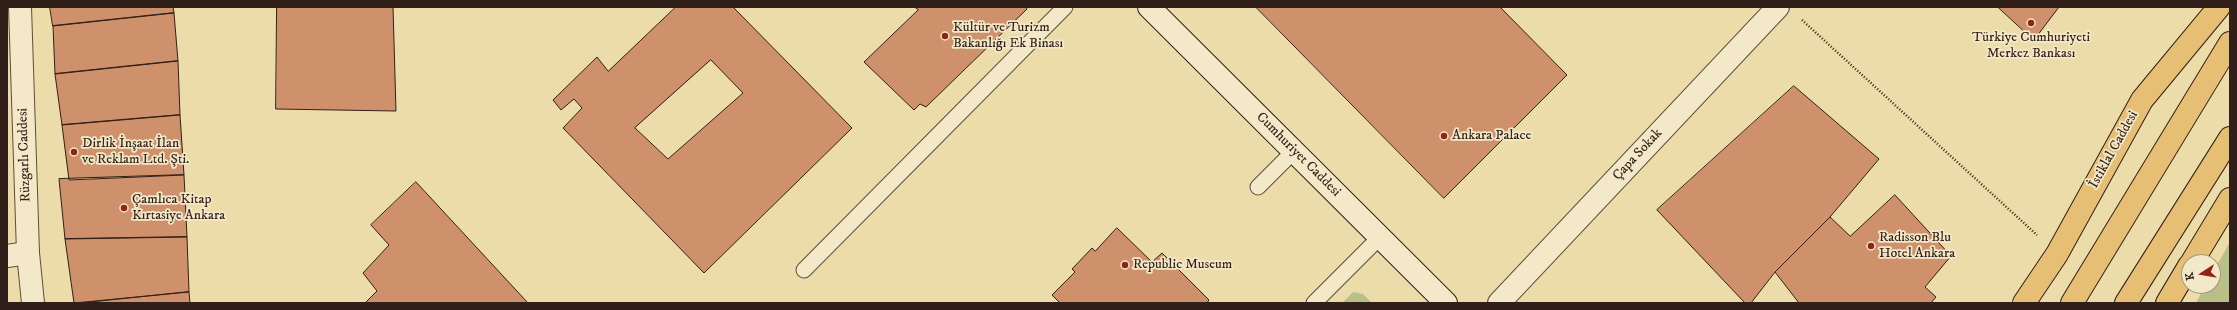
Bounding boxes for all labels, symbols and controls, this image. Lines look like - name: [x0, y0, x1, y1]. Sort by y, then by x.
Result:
- marker: Türkiye Cumhuriyeti Merkez Bankası: [2026, 18, 2036, 28]
- place label: Kültür ve Turizm Bakanlığı Ek Binası: [953, 20, 1063, 52]
- place label: Türkiye Cumhuriyeti Merkez Bankası: [1972, 30, 2090, 62]
- marker: Kültür ve Turizm Bakanlığı Ek Binası: [940, 31, 950, 41]
- street label: Rüzgarlı Caddesi: [15, 108, 35, 202]
- street label: İstiklal Caddesi: [2086, 108, 2142, 192]
- street label: Cumhuriyet Caddesi: [1252, 109, 1344, 201]
- street label: Çapa Sokak: [1610, 125, 1666, 185]
- place label: Ankara Palace: [1452, 128, 1531, 144]
- marker: Ankara Palace: [1439, 131, 1449, 141]
- place label: Dirlik İnşaat İlan ve Reklam Ltd. Şti.: [82, 136, 189, 168]
- marker: Dirlik İnşaat İlan ve Reklam Ltd. Şti.: [69, 147, 79, 157]
- place label: Çamlıca Kitap Kırtasiye Ankara: [132, 192, 225, 224]
- marker: Çamlıca Kitap Kırtasiye Ankara: [119, 203, 129, 213]
- place label: Radisson Blu Hotel Ankara: [1879, 230, 1955, 262]
- marker: Radisson Blu Hotel Ankara: [1866, 241, 1876, 251]
- north arrow: [2181, 254, 2221, 294]
- place label: Republic Museum: [1133, 257, 1232, 273]
- marker: Republic Museum: [1120, 260, 1130, 270]
- text: K: [2183, 271, 2198, 282]

